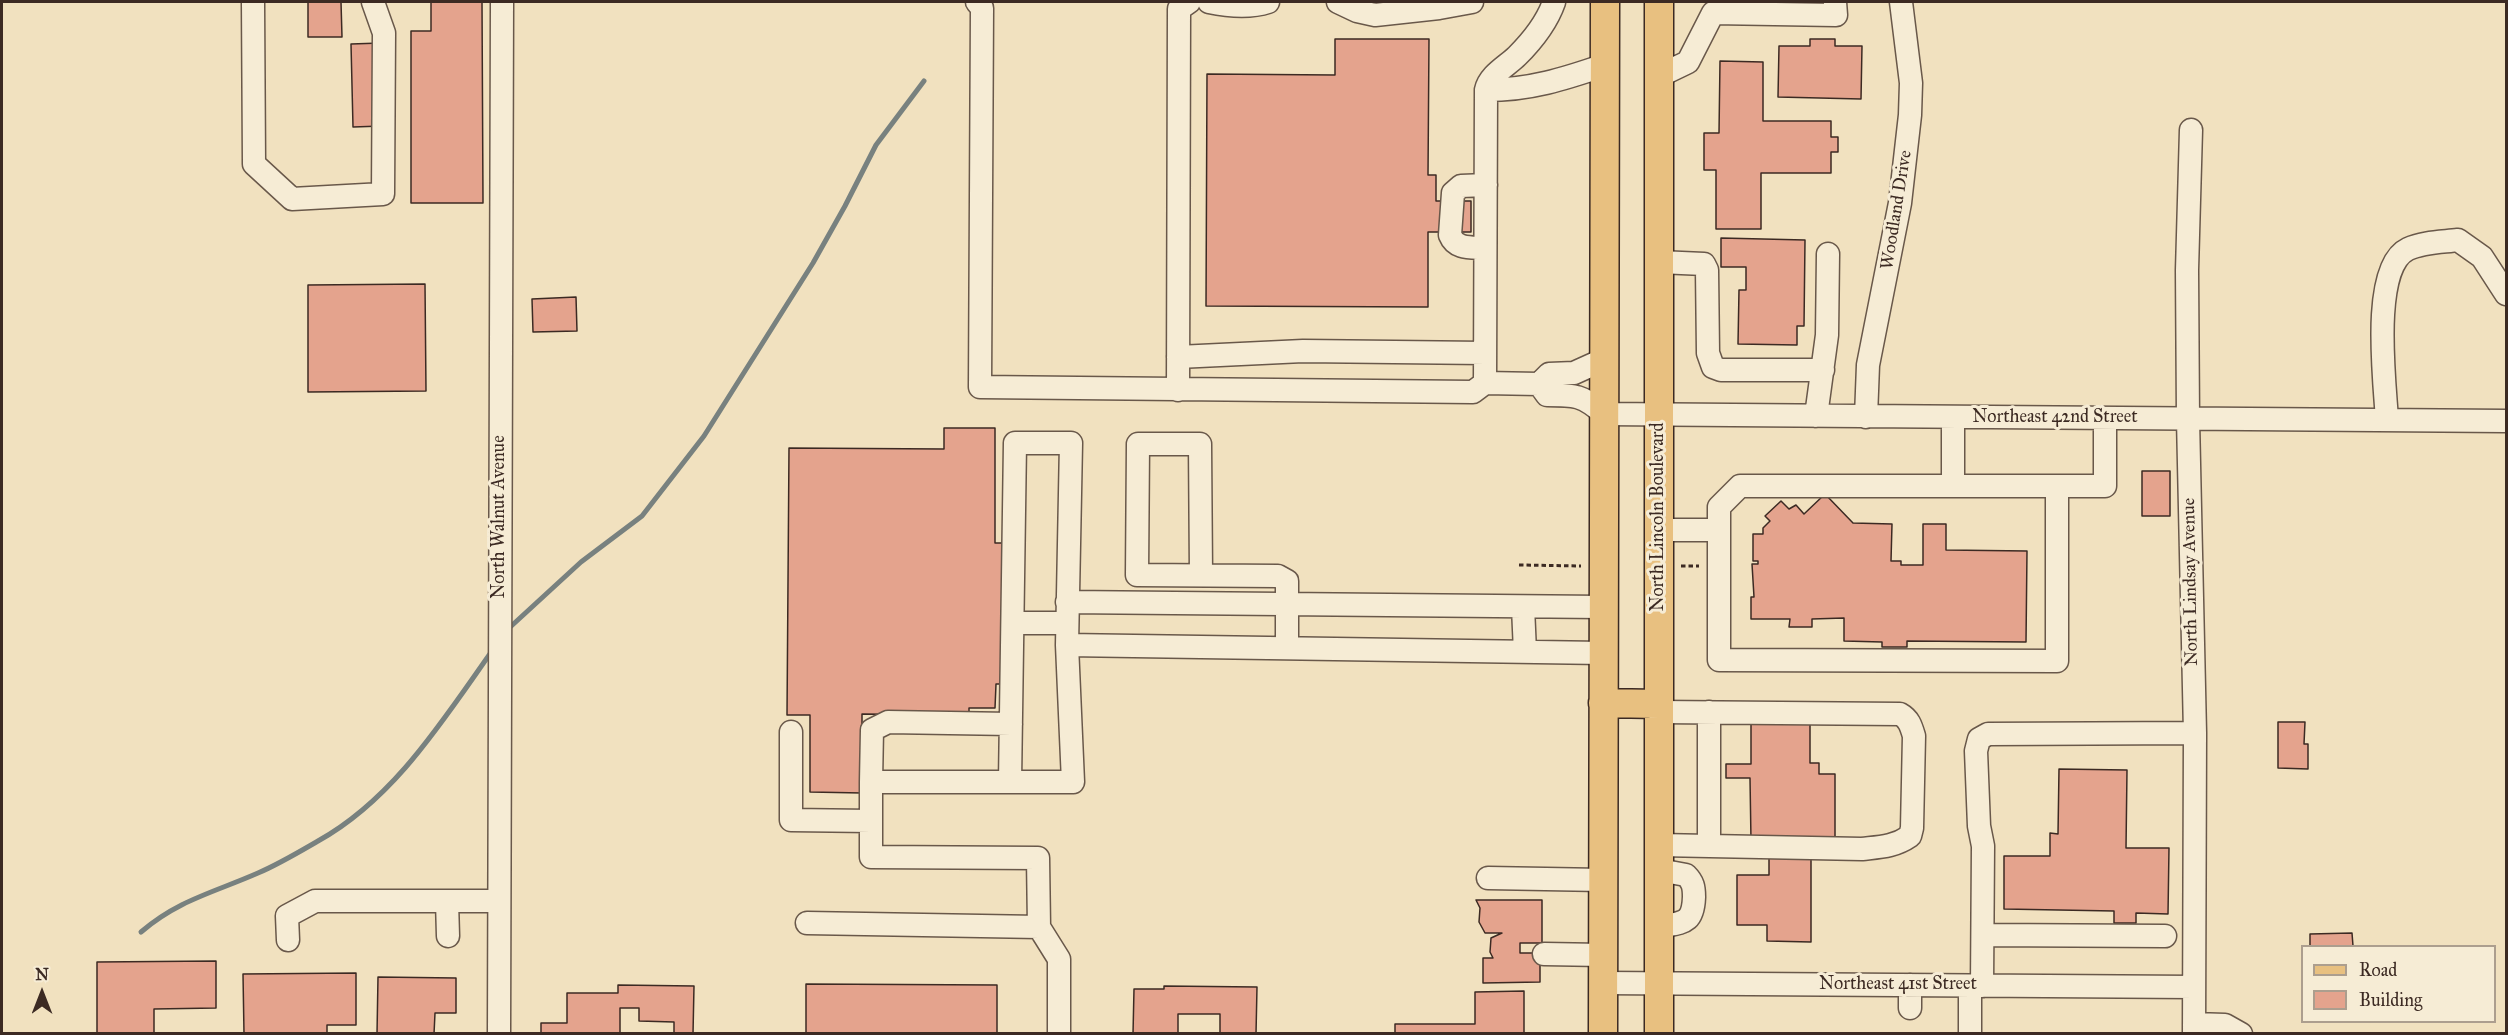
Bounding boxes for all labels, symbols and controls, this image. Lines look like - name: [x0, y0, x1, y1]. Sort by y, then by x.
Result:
- street label: Woodland Drive: [1877, 149, 1917, 271]
- street label: Northeast 42nd Street: [1972, 407, 2138, 429]
- street label: North Lincoln Boulevard: [1648, 422, 1670, 612]
- street label: North Walnut Avenue: [489, 435, 511, 599]
- street label: North Lindsay Avenue: [2179, 498, 2203, 666]
- legend: [2301, 945, 2496, 1023]
- text: Road: [2359, 959, 2397, 981]
- north arrow: [12, 963, 72, 1023]
- text: N: [35, 965, 49, 984]
- street label: Northeast 41st Street: [1819, 974, 1977, 996]
- text: Building: [2359, 989, 2422, 1011]

